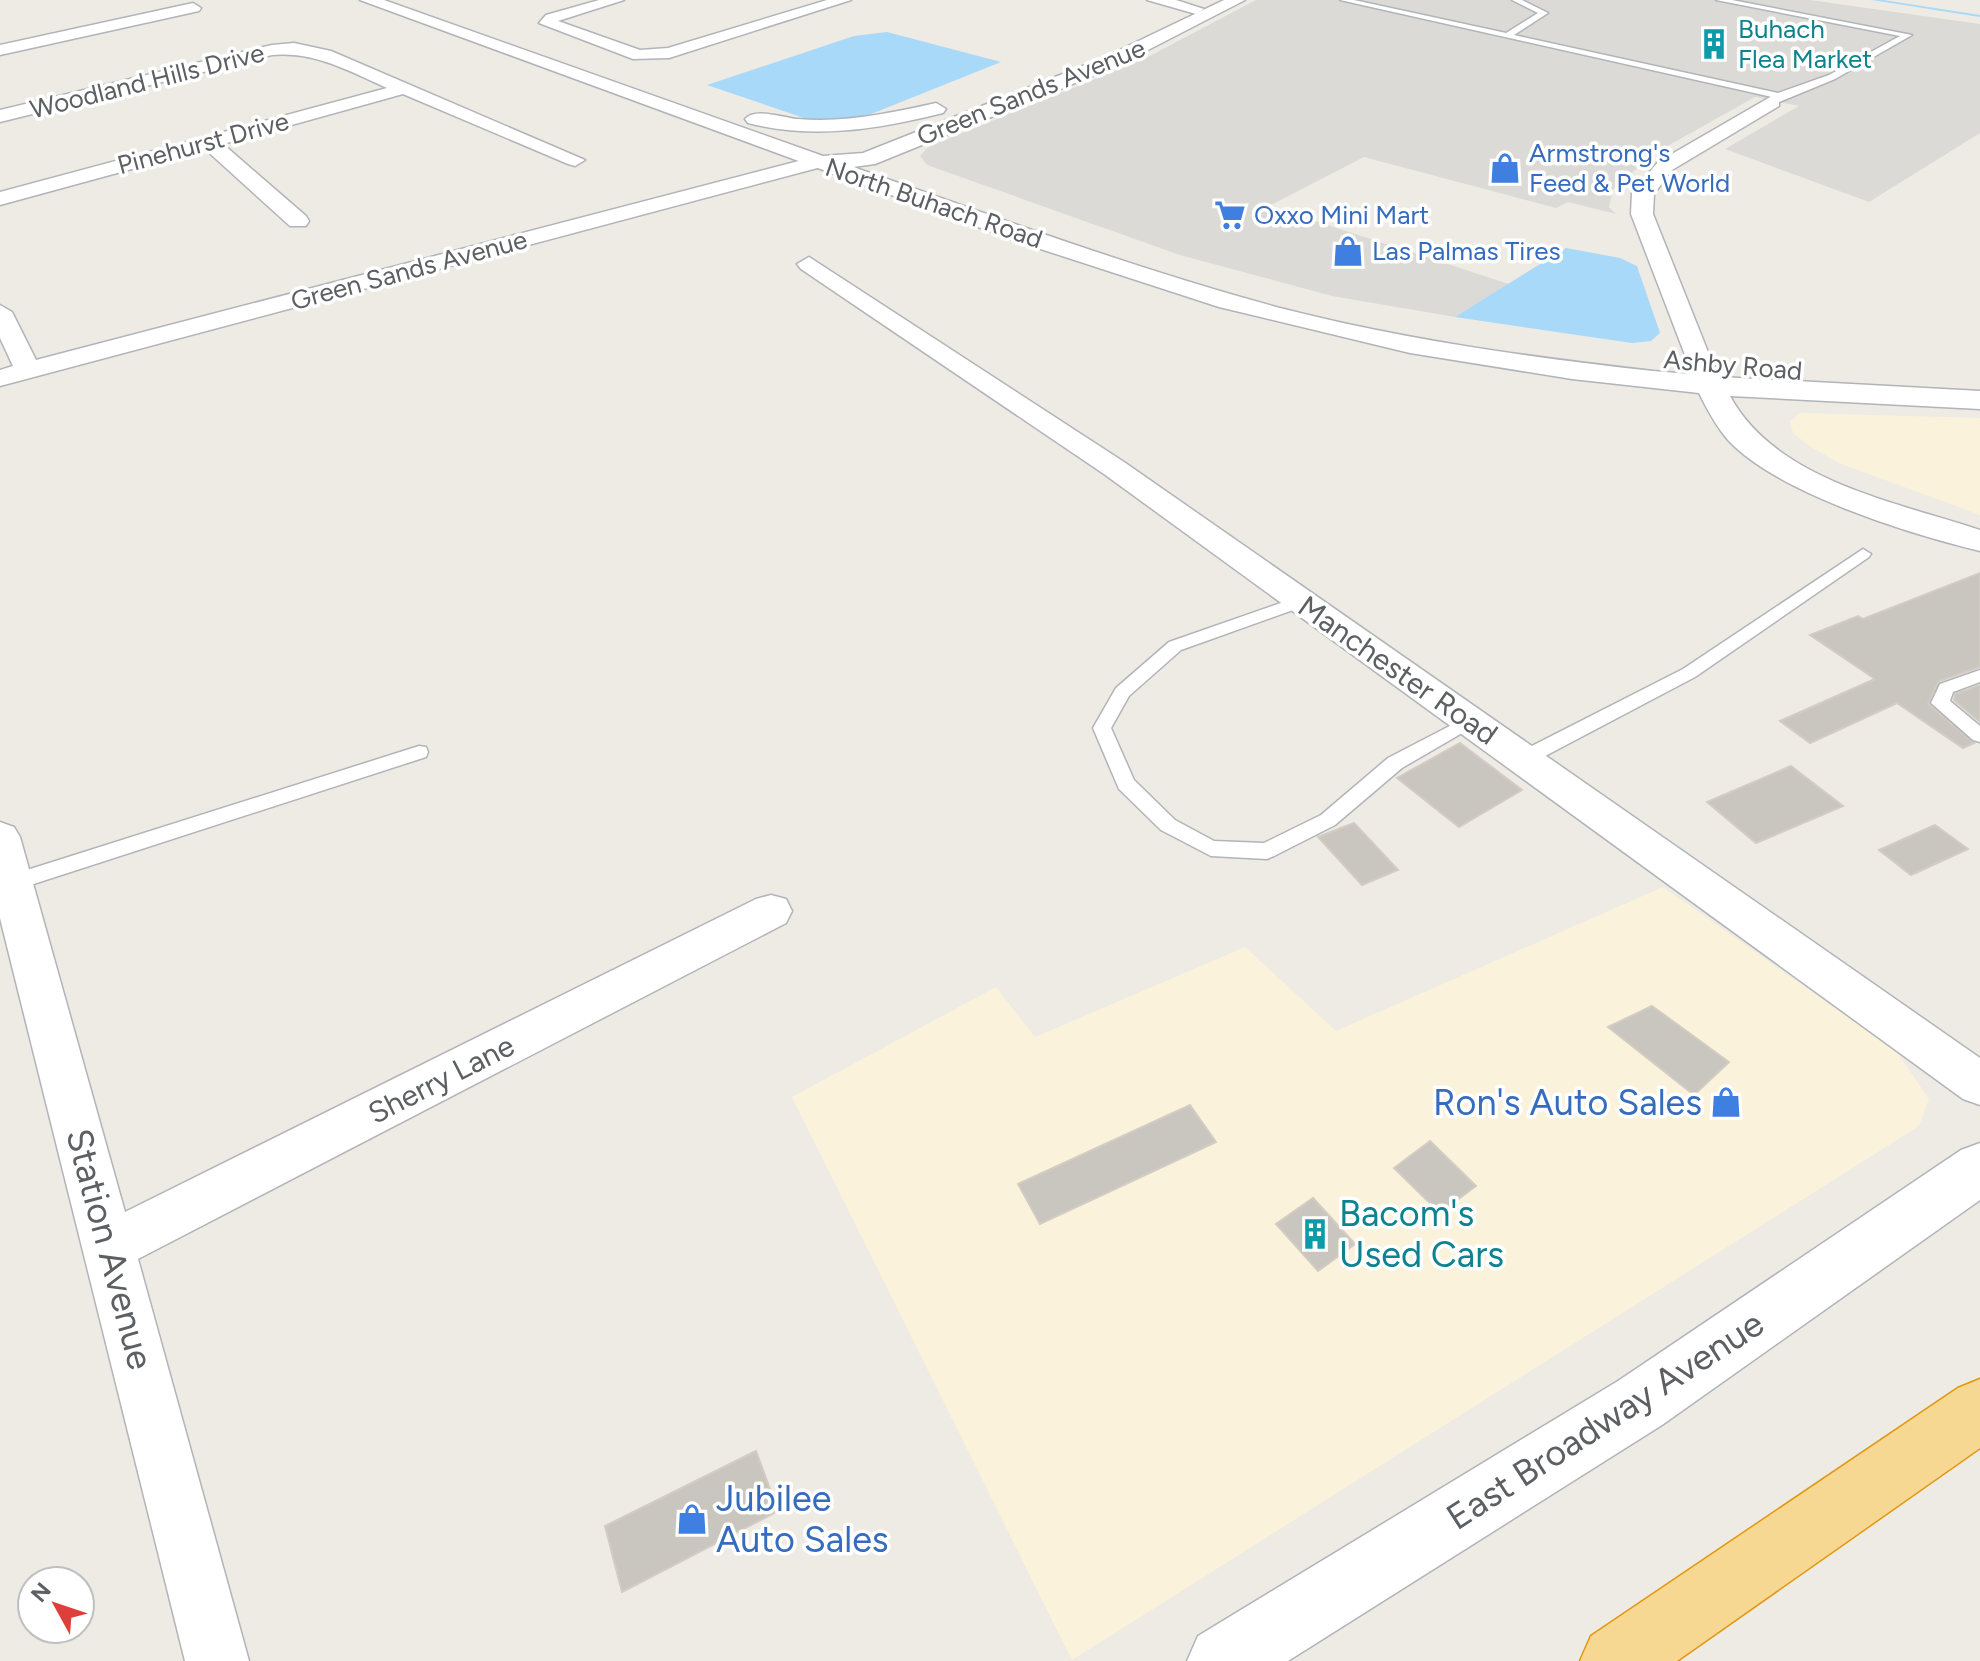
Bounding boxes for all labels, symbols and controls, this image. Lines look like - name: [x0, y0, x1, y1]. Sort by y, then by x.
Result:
- place label: Buhach Flea Market: [1738, 13, 1872, 75]
- building icon: Buhach Flea Market: [1697, 27, 1731, 61]
- street label: Green Sands Avenue: [912, 32, 1150, 152]
- street label: Woodland Hills Drive: [27, 36, 267, 126]
- street label: Pinehurst Drive: [114, 105, 292, 181]
- place label: Armstrong's Feed & Pet World: [1529, 137, 1730, 199]
- street label: North Buhach Road: [821, 151, 1047, 255]
- shop icon: Armstrong's Feed & Pet World: [1488, 151, 1522, 185]
- supermarket icon: Oxxo Mini Mart: [1213, 198, 1247, 232]
- place label: Oxxo Mini Mart: [1254, 199, 1429, 231]
- street label: Green Sands Avenue: [287, 223, 531, 317]
- shop icon: Las Palmas Tires: [1331, 234, 1365, 268]
- place label: Las Palmas Tires: [1372, 235, 1561, 267]
- street label: Ashby Road: [1662, 343, 1804, 387]
- street label: Manchester Road: [1291, 587, 1505, 753]
- street label: Sherry Lane: [362, 1026, 520, 1132]
- place label: Ron's Auto Sales: [1433, 1081, 1702, 1124]
- shop icon: Ron's Auto Sales: [1709, 1085, 1743, 1119]
- street label: Station Avenue: [57, 1124, 163, 1374]
- place label: Bacom's Used Cars: [1339, 1192, 1504, 1276]
- building icon: Bacom's Used Cars: [1298, 1217, 1332, 1251]
- street label: East Broadway Avenue: [1439, 1302, 1771, 1538]
- place label: Jubilee Auto Sales: [716, 1477, 889, 1561]
- shop icon: Jubilee Auto Sales: [675, 1502, 709, 1536]
- north arrow: [16, 1565, 96, 1645]
- text: N: [25, 1577, 57, 1608]

